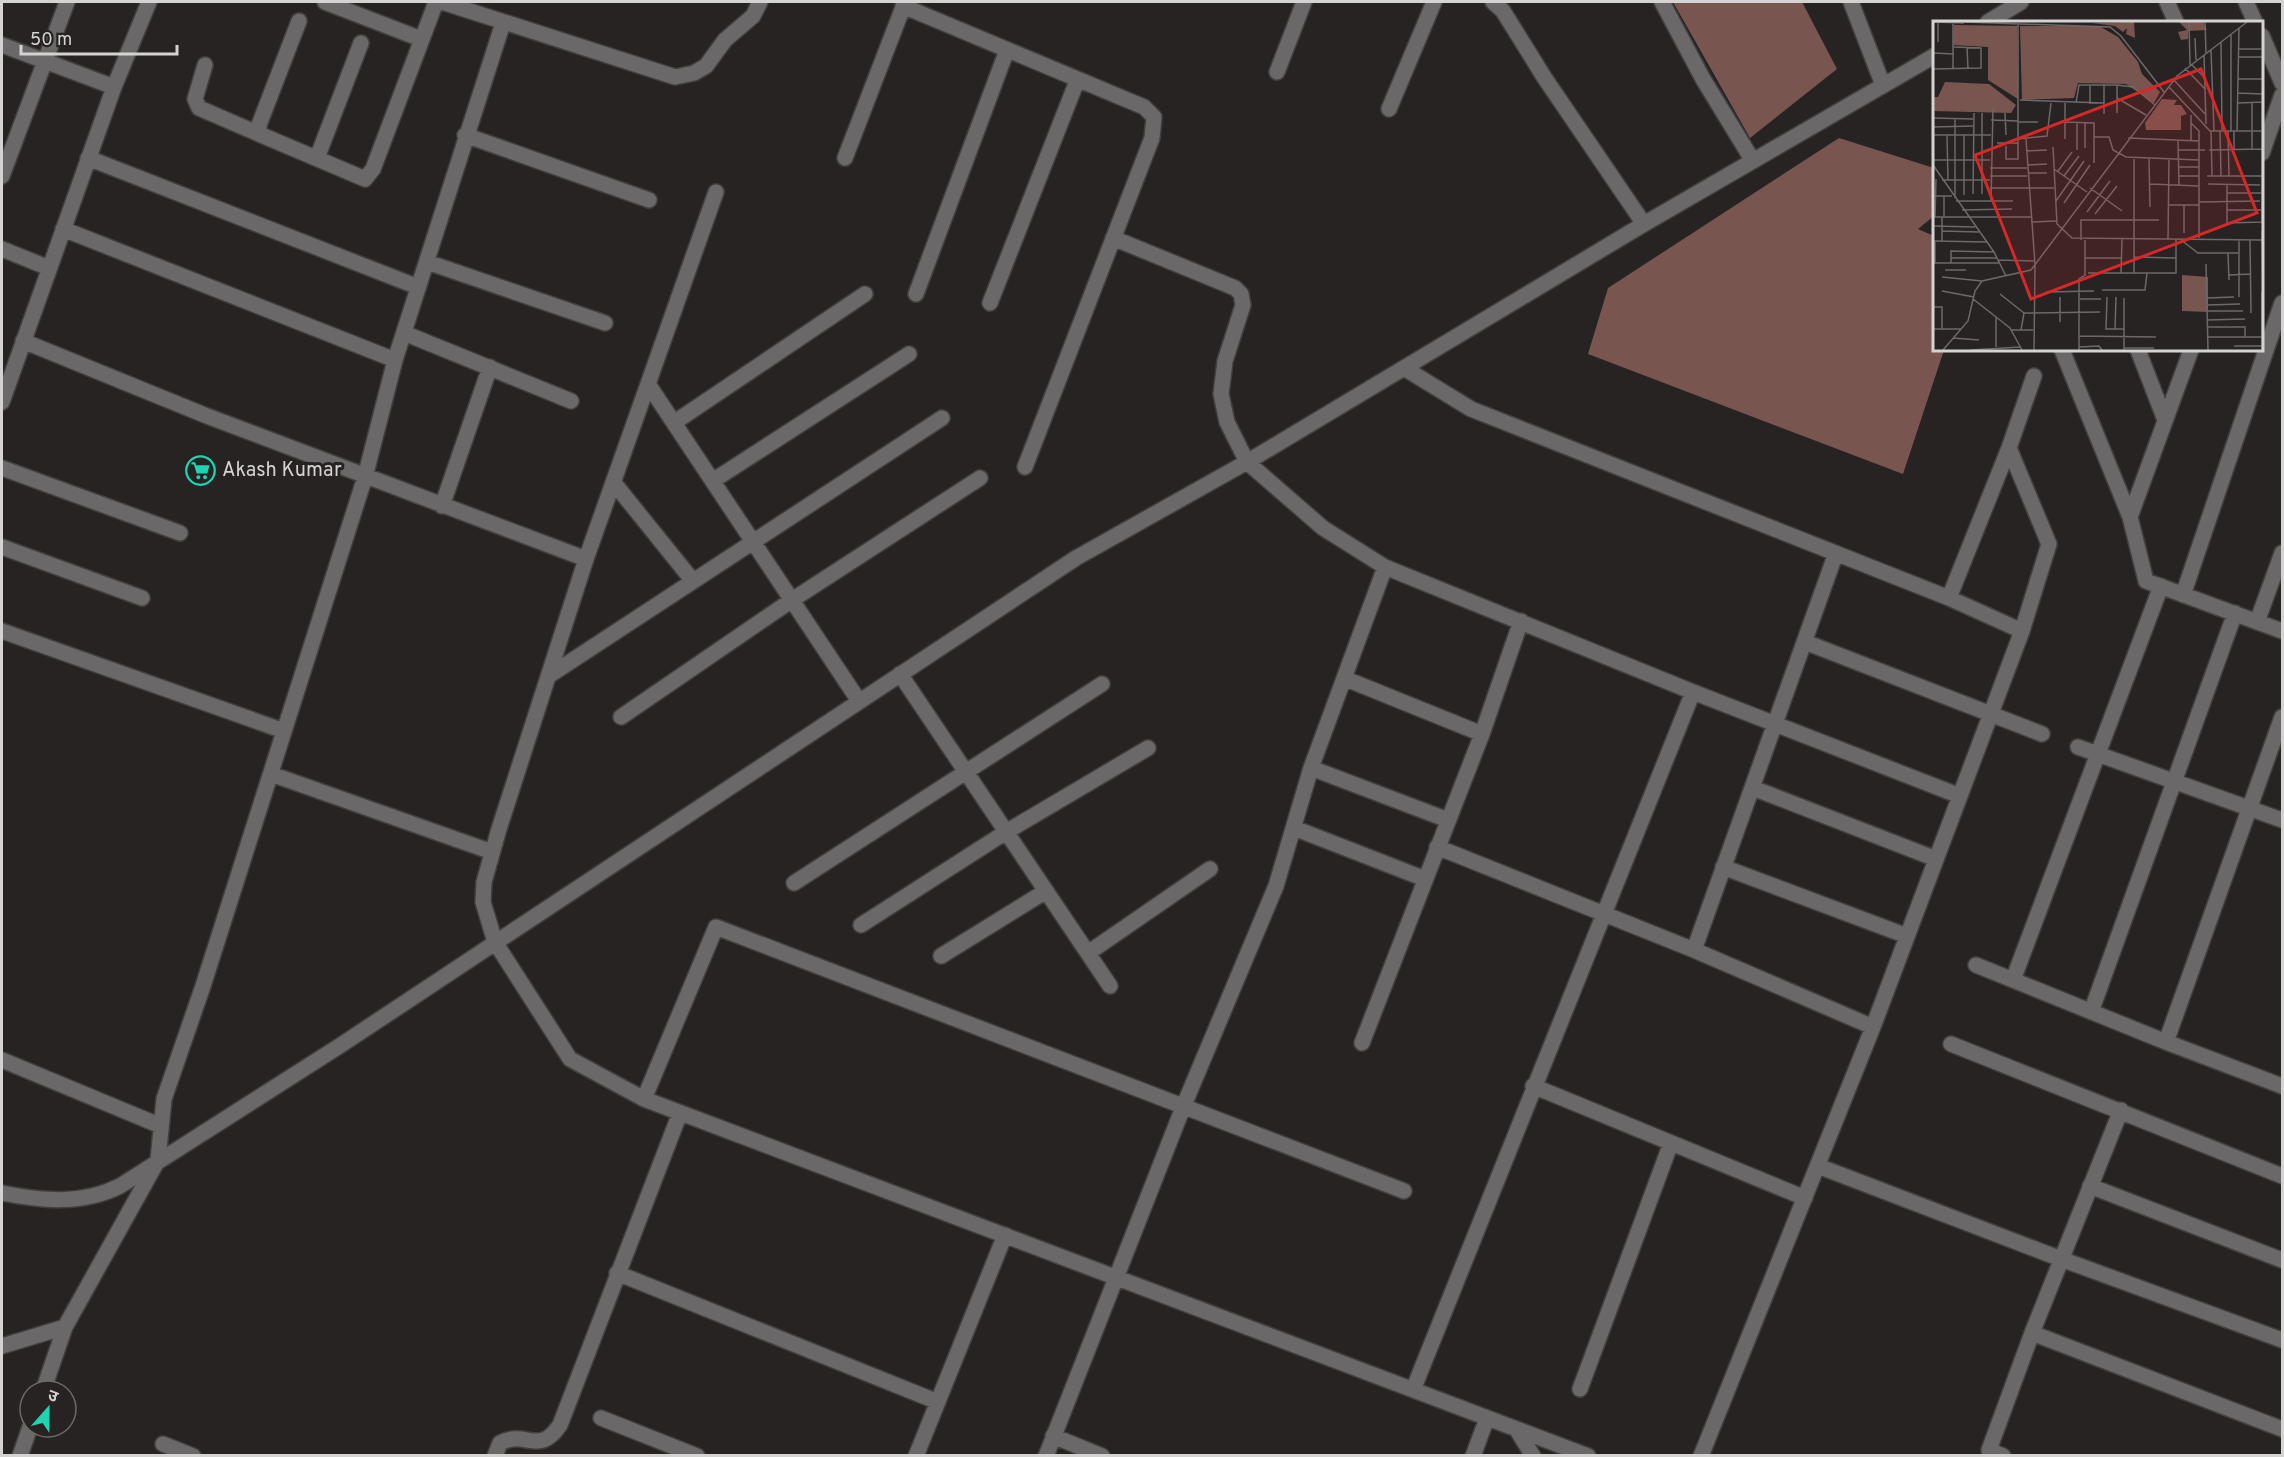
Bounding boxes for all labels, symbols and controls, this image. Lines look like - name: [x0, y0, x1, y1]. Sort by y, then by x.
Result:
- scale bar: [21, 18, 177, 56]
- inset map: [1933, 21, 2263, 351]
- text: 50 m: [30, 29, 72, 52]
- supermarket icon: Akash Kumar: [185, 455, 217, 487]
- place label: Akash Kumar: [222, 458, 342, 484]
- north arrow: [18, 1379, 78, 1439]
- text: उ: [45, 1386, 61, 1408]

